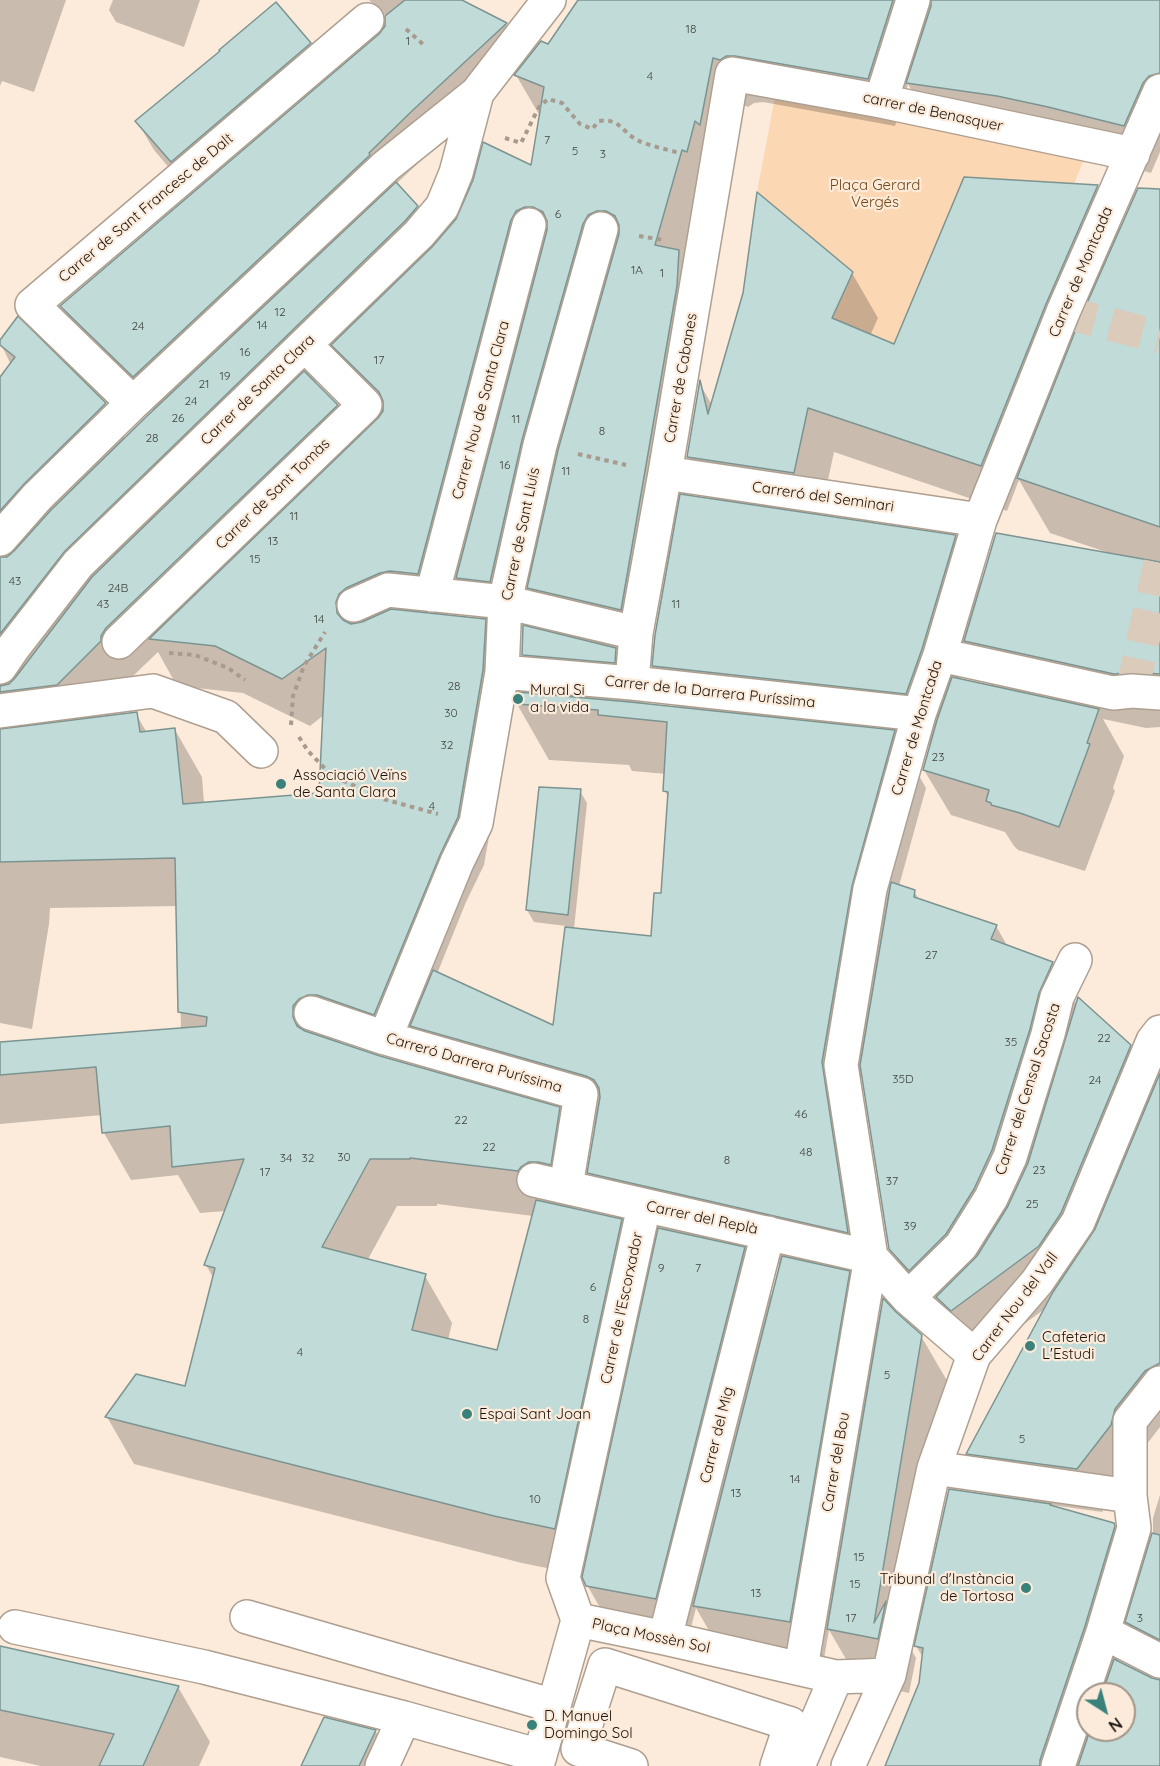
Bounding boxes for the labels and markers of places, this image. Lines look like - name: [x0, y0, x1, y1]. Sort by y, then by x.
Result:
- place label: Mural Si a la vida: [530, 681, 589, 716]
- marker: Mural Si a la vida: [511, 692, 525, 706]
- place label: Associació Veïns de Santa Clara: [293, 766, 407, 801]
- marker: Associació Veïns de Santa Clara: [274, 777, 288, 791]
- place label: Cafeteria L'Estudi: [1042, 1328, 1106, 1363]
- marker: Cafeteria L'Estudi: [1023, 1339, 1037, 1353]
- place label: Espai Sant Joan: [479, 1405, 591, 1423]
- marker: Espai Sant Joan: [460, 1407, 474, 1421]
- place label: Tribunal d'Instància de Tortosa: [880, 1570, 1014, 1605]
- marker: Tribunal d'Instància de Tortosa: [1019, 1581, 1033, 1595]
- place label: D. Manuel Domingo Sol: [544, 1707, 633, 1742]
- marker: D. Manuel Domingo Sol: [525, 1718, 539, 1732]

